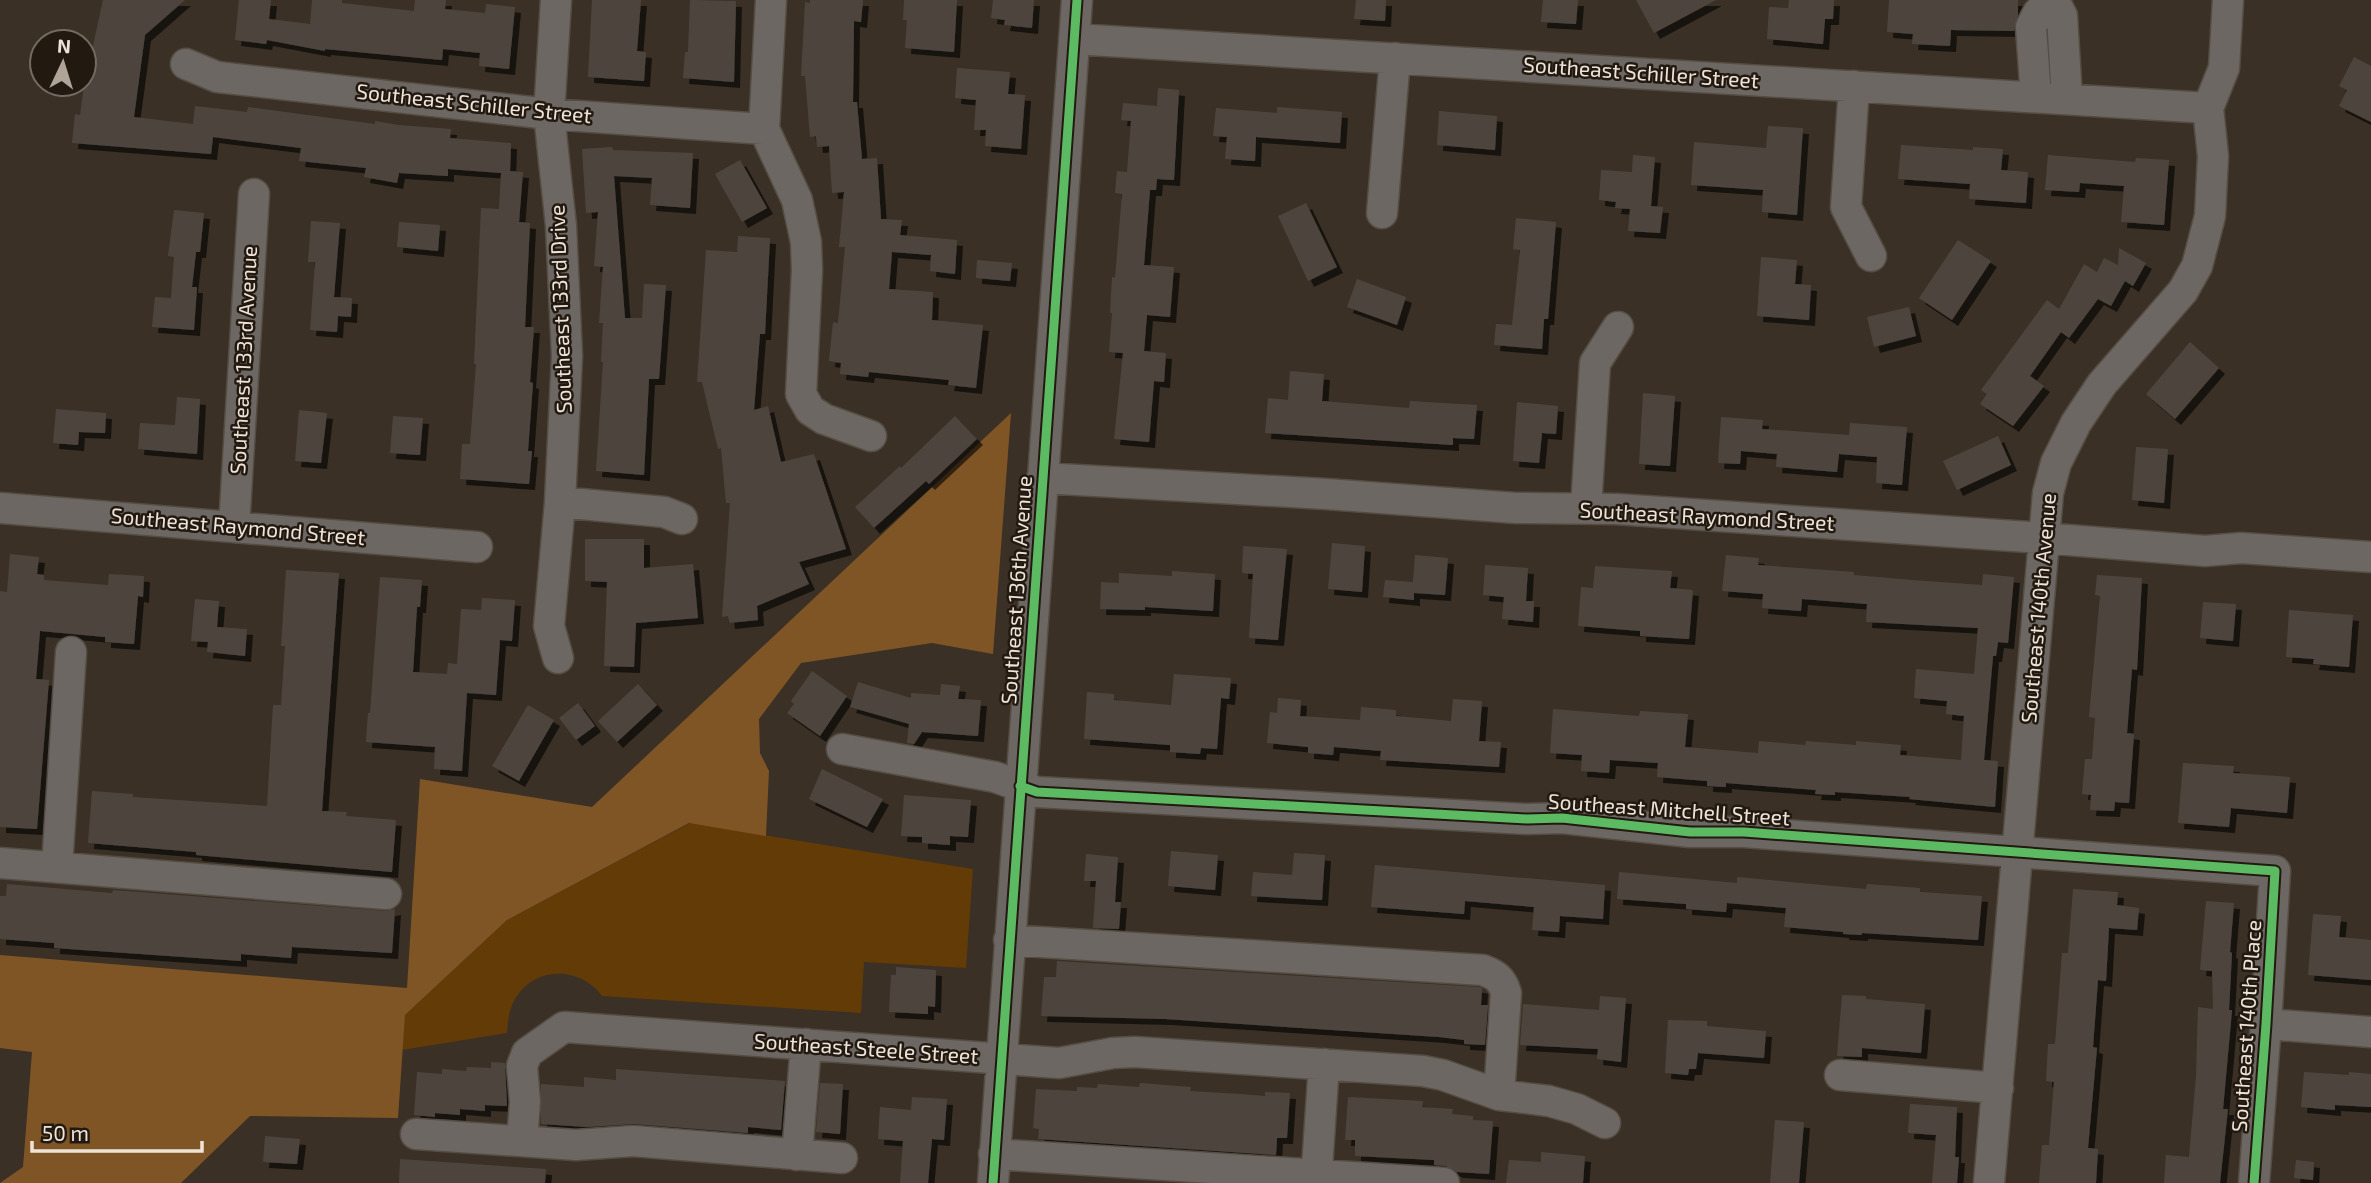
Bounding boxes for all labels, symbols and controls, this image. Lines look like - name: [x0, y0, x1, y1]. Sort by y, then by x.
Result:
- north arrow: [28, 28, 98, 98]
- text: N: [57, 34, 72, 57]
- street label: Southeast Schiller Street: [1522, 51, 1760, 92]
- street label: Southeast Schiller Street: [355, 78, 593, 127]
- street label: Southeast 133rd Drive: [543, 204, 576, 414]
- street label: Southeast 133rd Avenue: [224, 245, 261, 475]
- street label: Southeast 136th Avenue: [995, 475, 1036, 705]
- street label: Southeast 140th Avenue: [2015, 492, 2060, 724]
- street label: Southeast Raymond Street: [1579, 496, 1835, 535]
- street label: Southeast Raymond Street: [110, 502, 366, 549]
- street label: Southeast Mitchell Street: [1547, 788, 1791, 829]
- street label: Southeast 140th Place: [2226, 919, 2265, 1133]
- street label: Southeast Steele Street: [753, 1027, 979, 1068]
- scale bar: [32, 1110, 201, 1154]
- text: 50 m: [42, 1120, 89, 1145]

